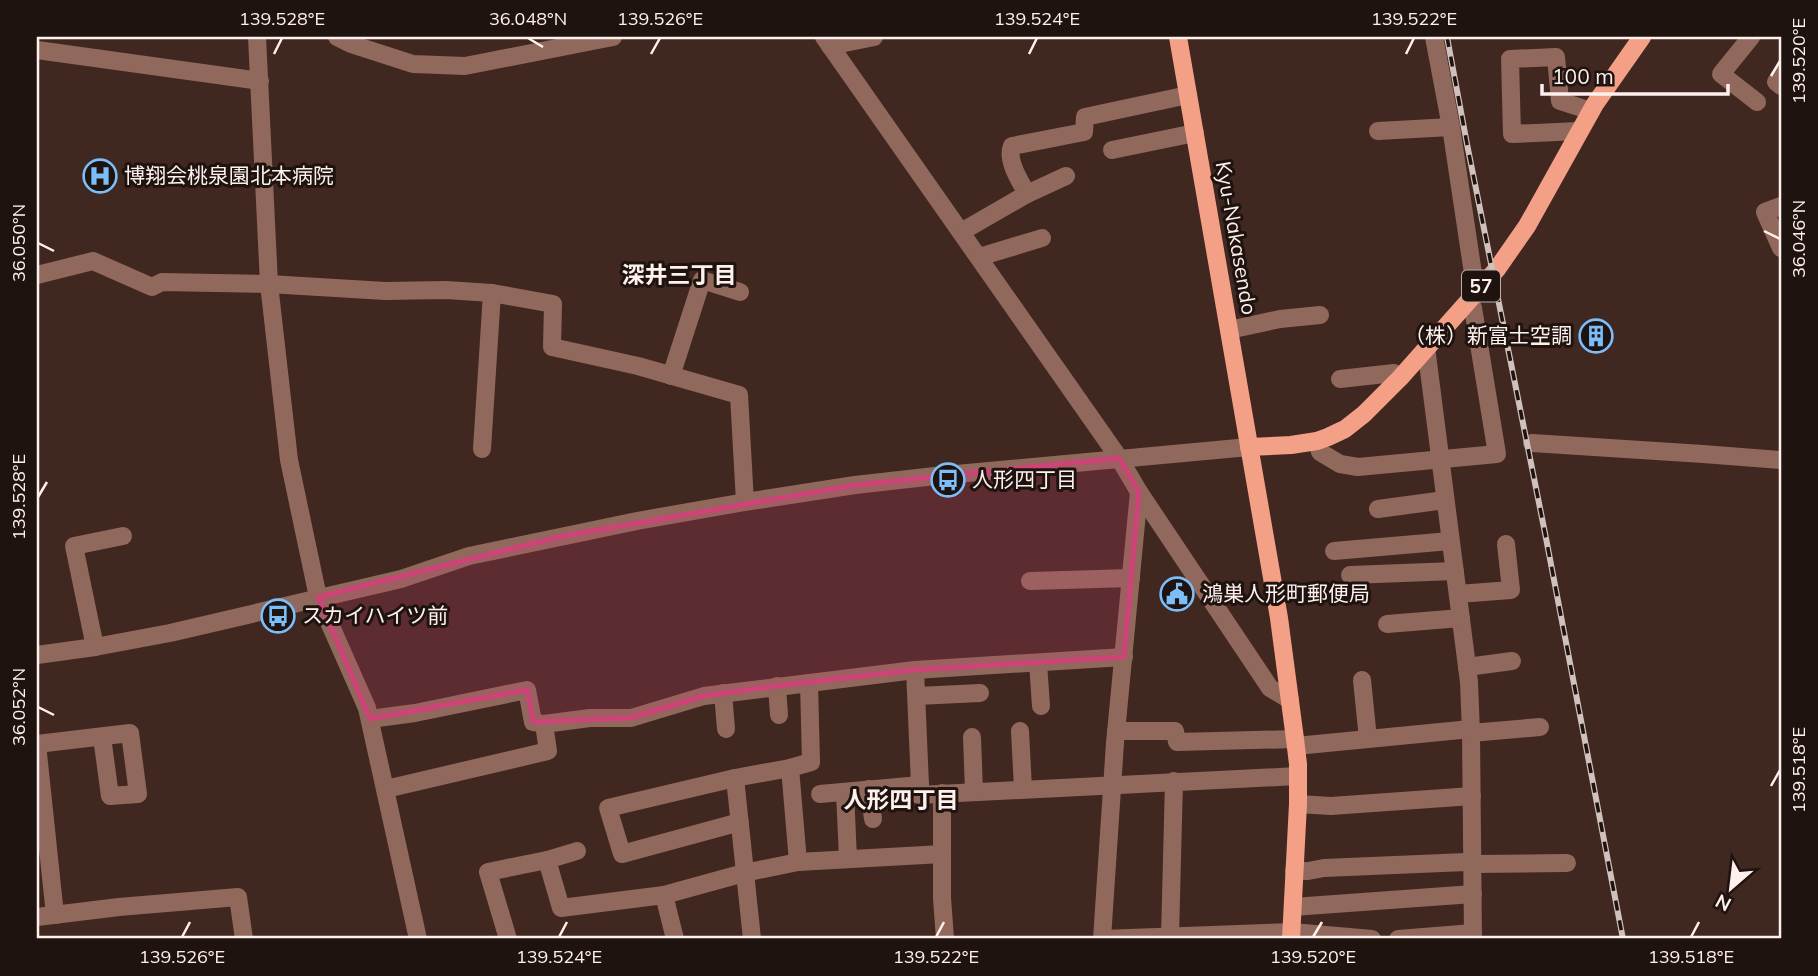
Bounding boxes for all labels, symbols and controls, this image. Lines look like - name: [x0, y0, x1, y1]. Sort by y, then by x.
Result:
- text: 139.528°E: [239, 7, 325, 30]
- text: 36.048°N: [489, 7, 567, 30]
- text: 139.526°E: [617, 7, 703, 30]
- text: 139.524°E: [994, 7, 1080, 30]
- text: 139.522°E: [1371, 7, 1457, 30]
- text: 139.520°E: [1787, 18, 1810, 104]
- scale bar: [1542, 52, 1727, 96]
- text: 100 m: [1552, 63, 1614, 89]
- hospital icon: 博翔会桃泉園北本病院: [81, 157, 119, 195]
- street label: Kyu-Nakasendo: [1211, 159, 1263, 317]
- place label: 博翔会桃泉園北本病院: [124, 162, 334, 188]
- text: 36.046°N: [1787, 200, 1810, 278]
- text: 36.050°N: [7, 204, 30, 282]
- district label: 深井三丁目: [622, 260, 737, 289]
- road number: 57: [1462, 270, 1500, 302]
- building icon: （株）新富士空調: [1577, 317, 1615, 355]
- place label: （株）新富士空調: [1404, 322, 1572, 348]
- text: 139.528°E: [7, 454, 30, 540]
- bus stop icon: 人形四丁目: [929, 461, 967, 499]
- place label: 人形四丁目: [972, 466, 1077, 492]
- public building icon: 鴻巣人形町郵便局: [1158, 575, 1196, 613]
- place label: 鴻巣人形町郵便局: [1202, 580, 1370, 606]
- bus stop icon: スカイハイツ前: [259, 597, 297, 635]
- place label: スカイハイツ前: [302, 602, 448, 628]
- text: 36.052°N: [7, 668, 30, 746]
- text: 139.518°E: [1787, 727, 1810, 813]
- district label: 人形四丁目: [844, 785, 959, 814]
- north arrow: [1696, 853, 1766, 923]
- text: N: [1711, 889, 1735, 917]
- text: 139.526°E: [139, 945, 225, 968]
- text: 139.524°E: [516, 945, 602, 968]
- text: 139.522°E: [893, 945, 979, 968]
- text: 139.520°E: [1270, 945, 1356, 968]
- text: 139.518°E: [1648, 945, 1734, 968]

